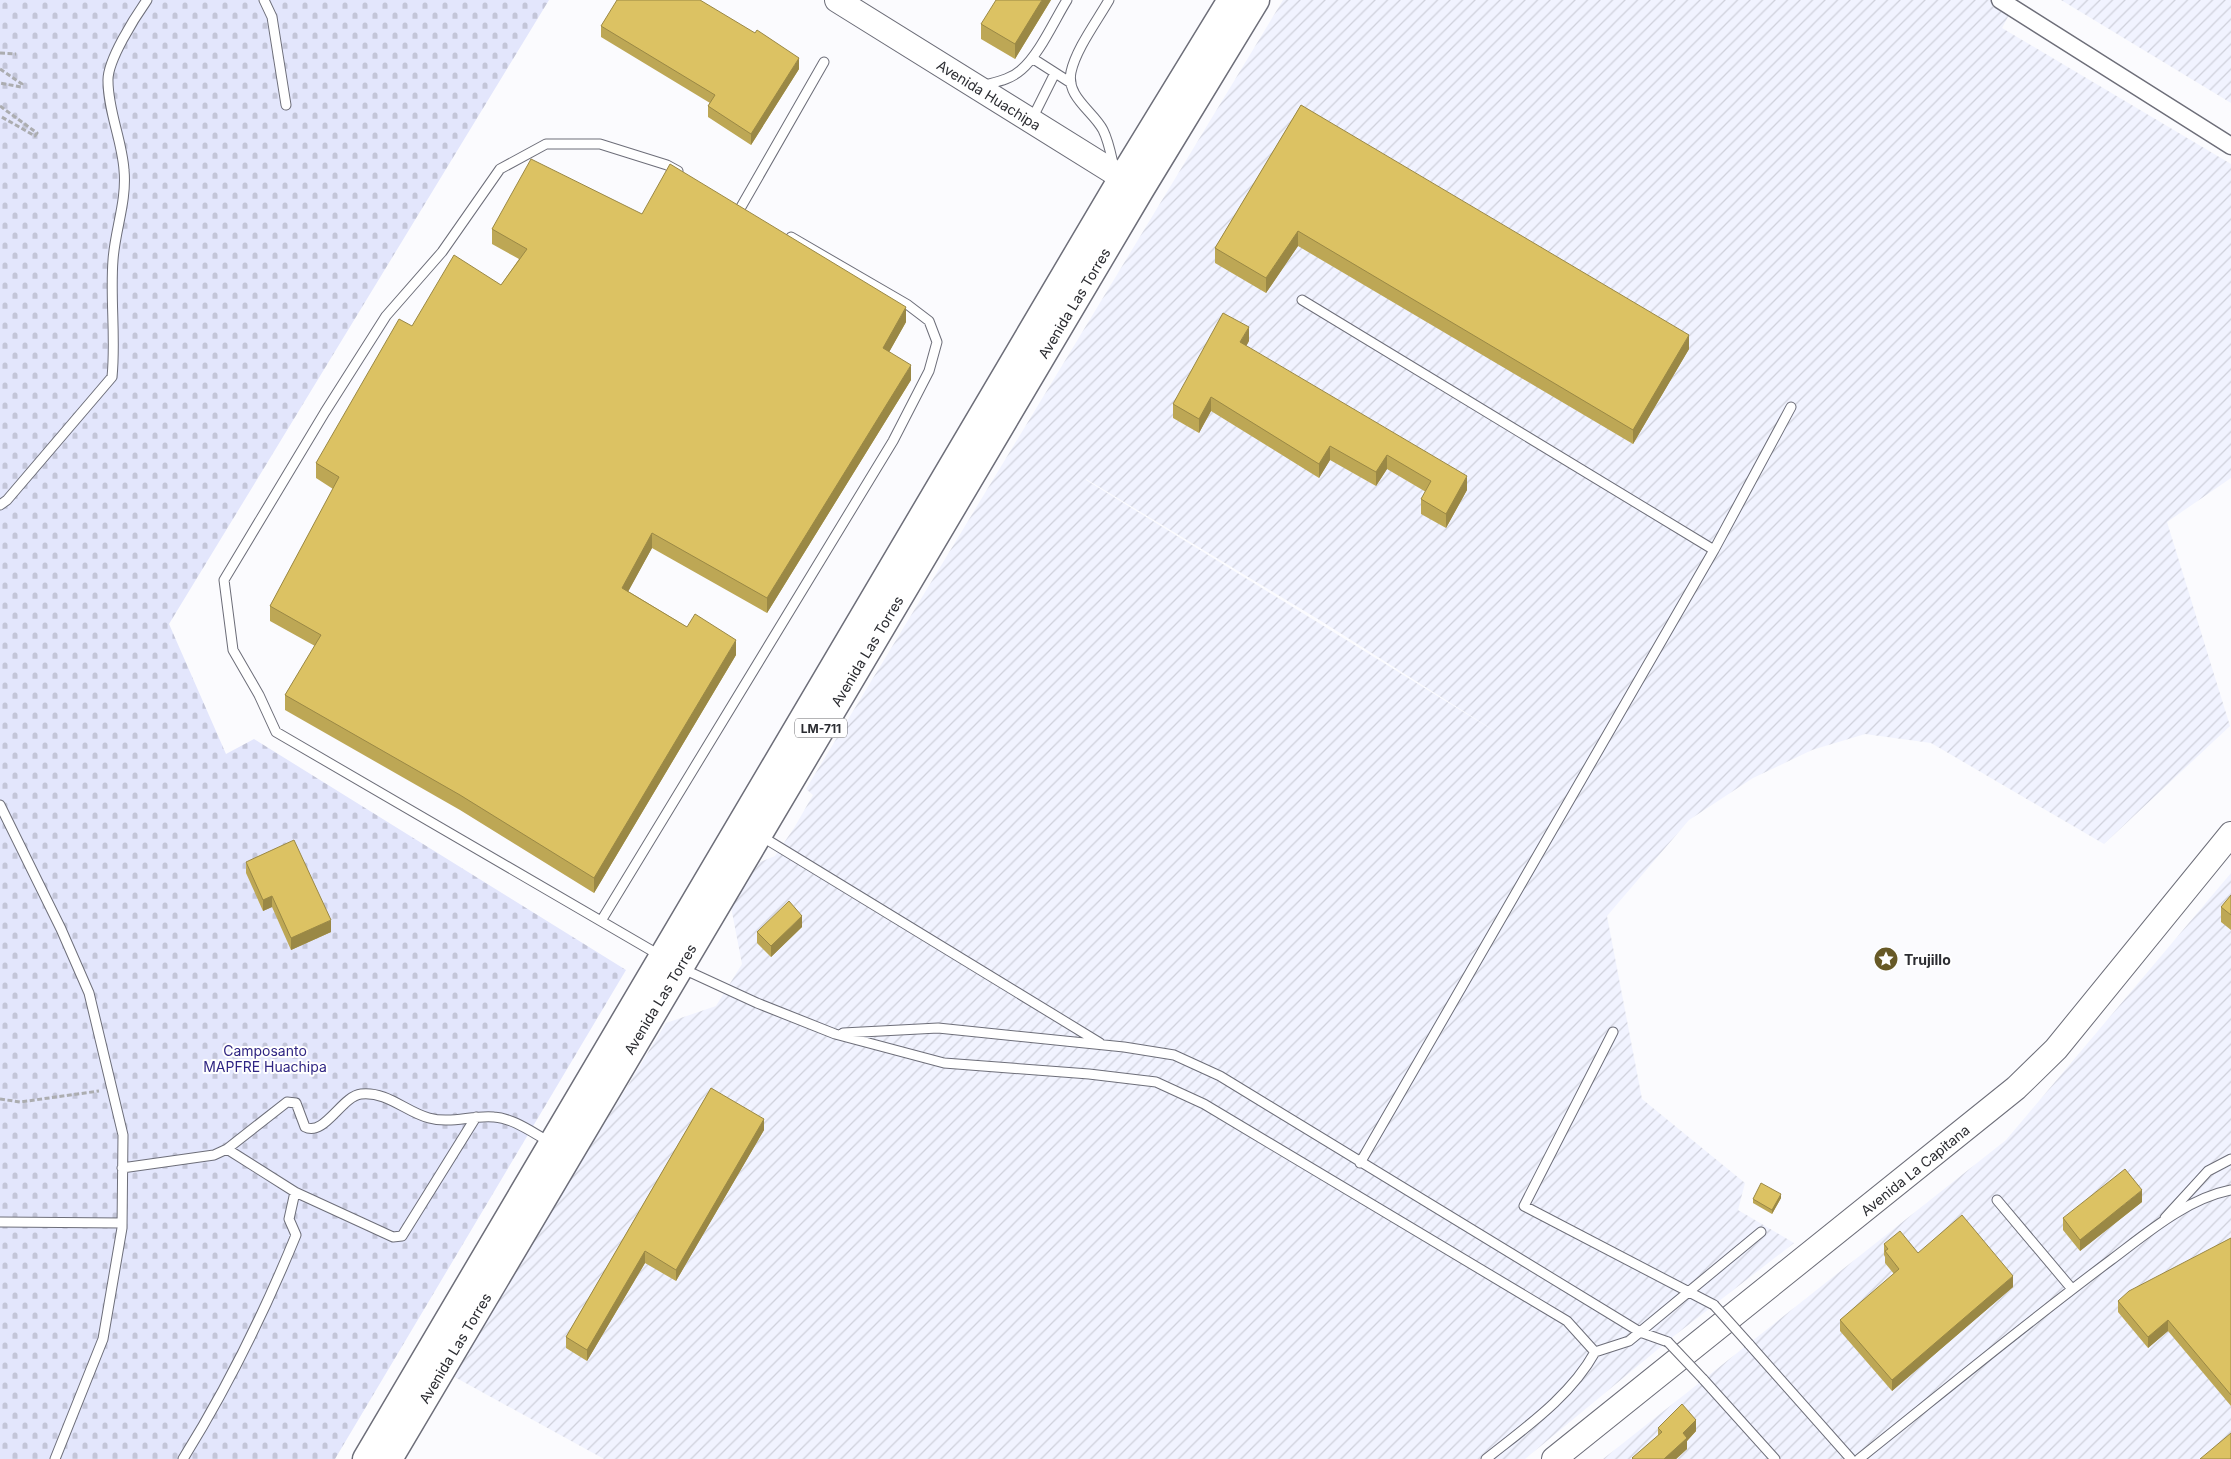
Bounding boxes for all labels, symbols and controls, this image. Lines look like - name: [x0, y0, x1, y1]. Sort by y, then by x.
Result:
- street label: Avenida Huachipa: [934, 56, 1044, 134]
- street label: Avenida Las Torres: [1034, 245, 1114, 361]
- street label: Avenida Las Torres: [827, 593, 907, 709]
- road number: LM-711: [795, 718, 847, 738]
- street label: Avenida Las Torres: [620, 941, 700, 1057]
- place icon: Trujillo: [1873, 946, 1899, 972]
- place label: Trujillo: [1904, 951, 1951, 968]
- park label: Camposanto MAPFRE Huachipa: [203, 1042, 327, 1075]
- street label: Avenida La Capitana: [1857, 1121, 1973, 1219]
- street label: Avenida Las Torres: [415, 1290, 495, 1406]

